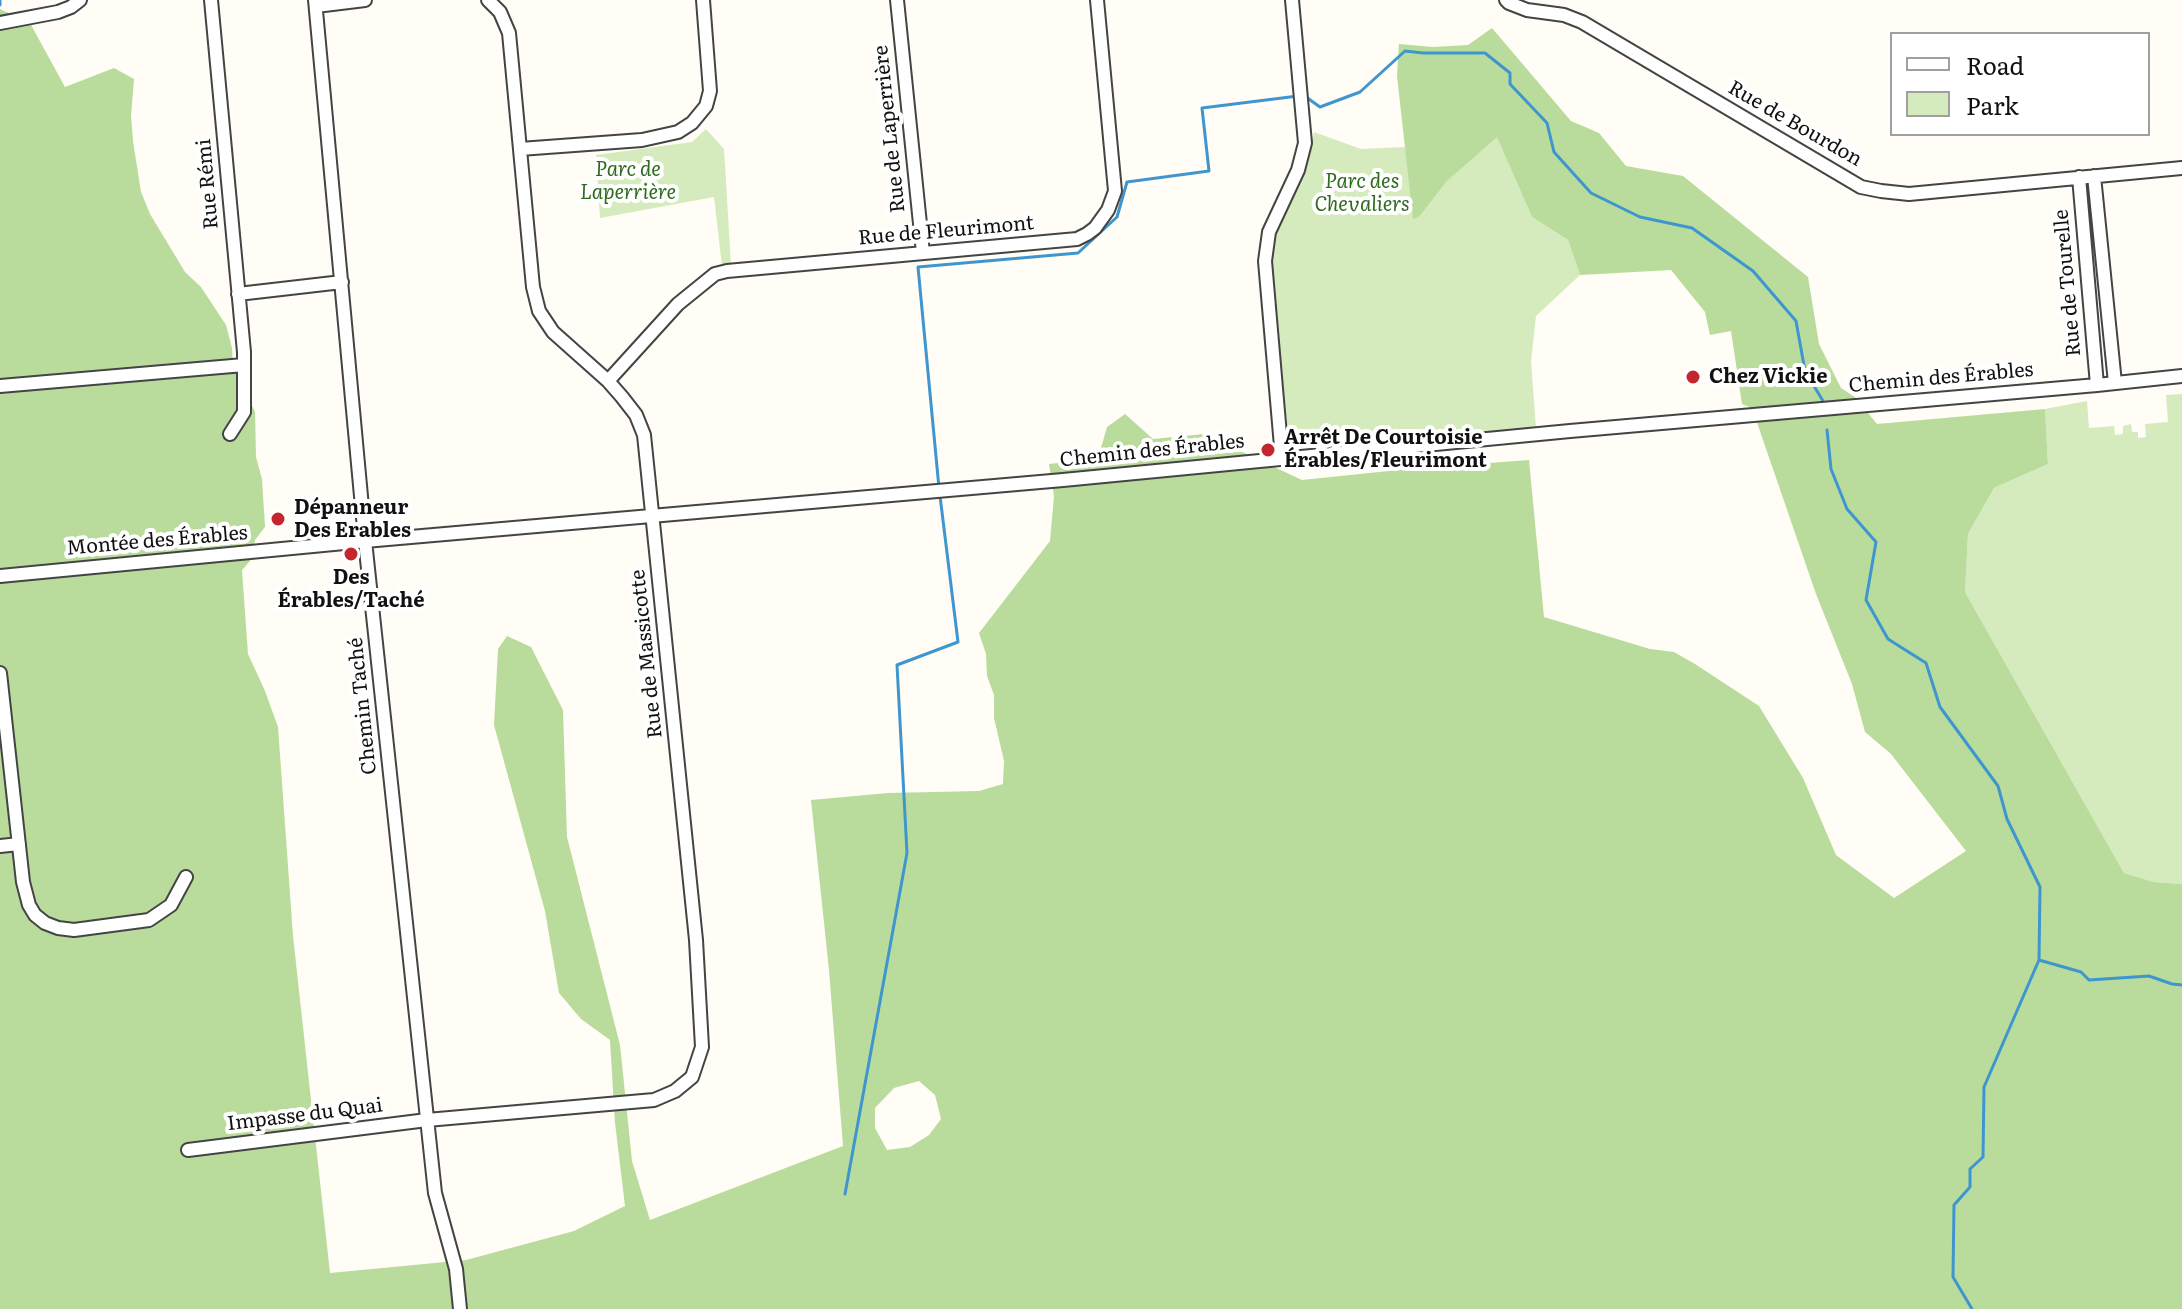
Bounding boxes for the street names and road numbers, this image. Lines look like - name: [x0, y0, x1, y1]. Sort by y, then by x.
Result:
- street label: Rue de Laperrière: [869, 44, 911, 214]
- street label: Rue de Bourdon: [1724, 76, 1866, 172]
- street label: Rue Rémi: [192, 138, 224, 230]
- street label: Rue de Tourelle: [2050, 208, 2086, 358]
- street label: Rue de Fleurimont: [857, 211, 1035, 251]
- street label: Chemin des Érables: [1848, 358, 2034, 398]
- street label: Chemin des Érables: [1059, 429, 1245, 473]
- street label: Montée des Érables: [66, 521, 248, 561]
- street label: Rue de Massicotte: [626, 568, 668, 740]
- street label: Chemin Taché: [344, 636, 382, 776]
- street label: Impasse du Quai: [226, 1094, 384, 1136]

